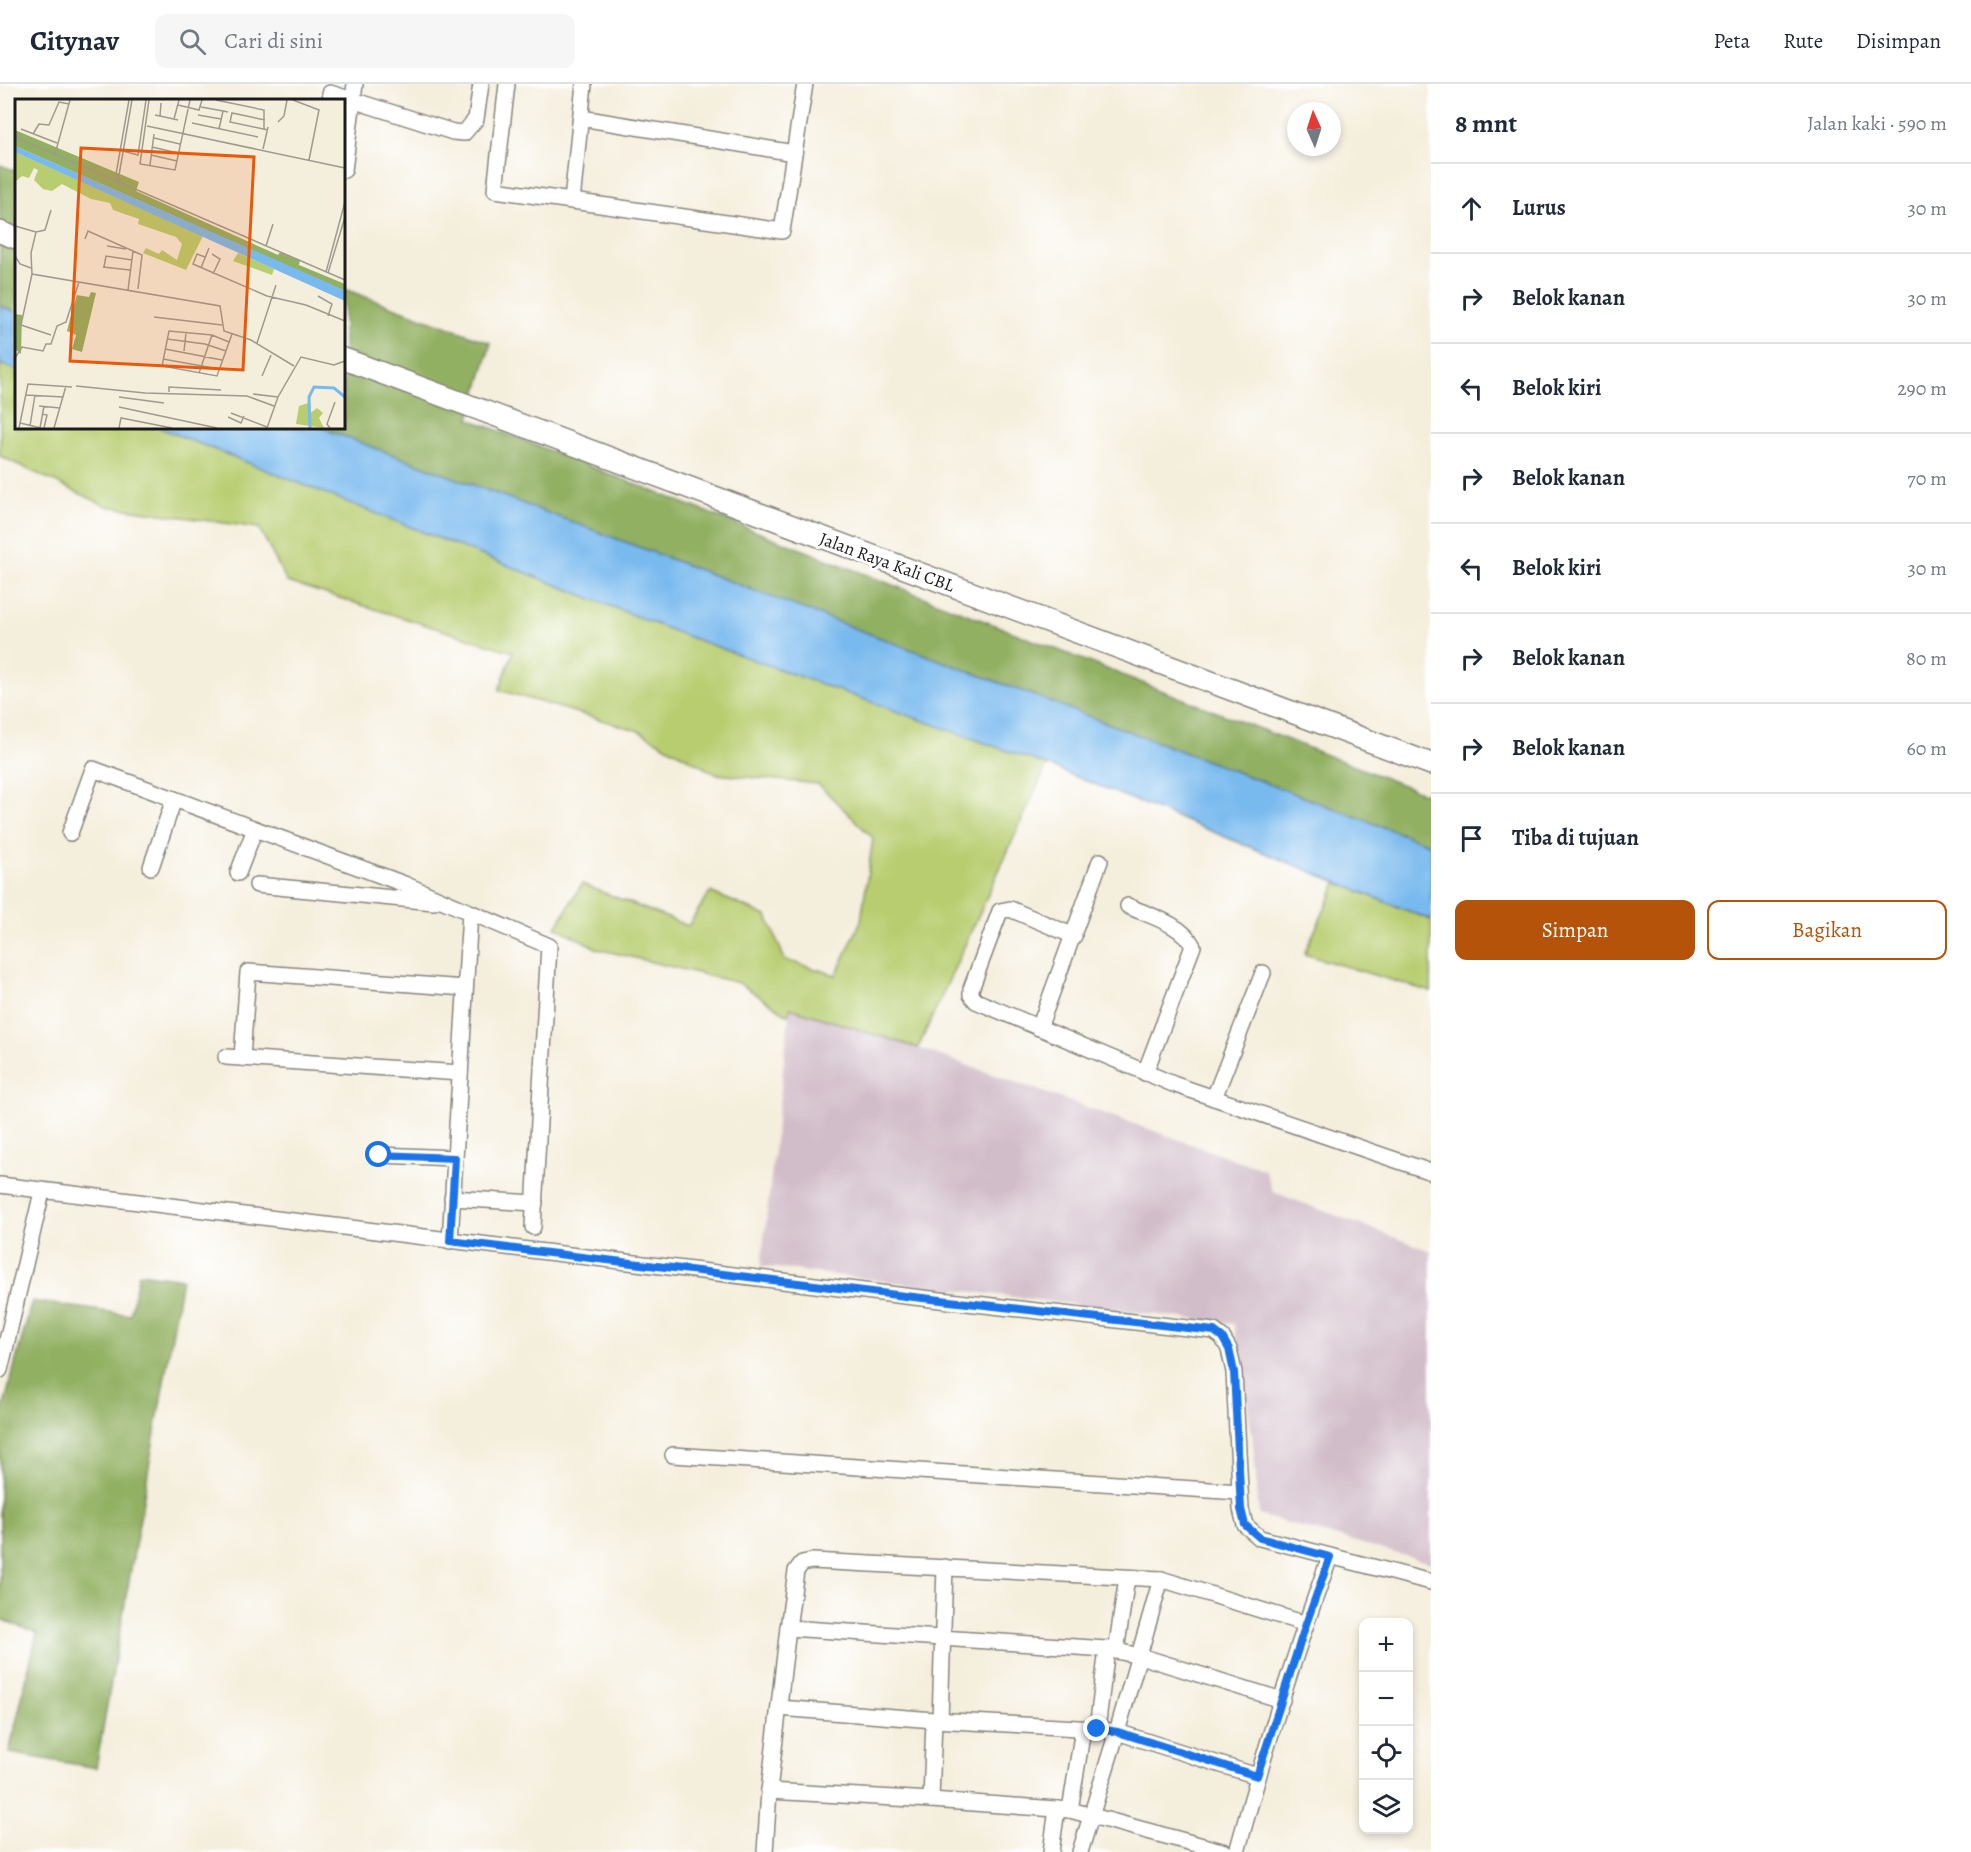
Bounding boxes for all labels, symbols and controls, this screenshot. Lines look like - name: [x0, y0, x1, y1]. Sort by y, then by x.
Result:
- search box: [155, 14, 575, 68]
- text: Citynav: [30, 22, 119, 60]
- icon: search: [176, 25, 209, 58]
- text: Cari di sini: [224, 26, 323, 56]
- text: Peta: [1713, 27, 1750, 55]
- text: Rute: [1783, 27, 1823, 55]
- text: Disimpan: [1856, 27, 1941, 55]
- inset map: [15, 99, 345, 429]
- north arrow: [1287, 102, 1341, 156]
- text: 8 mnt: [1455, 106, 1517, 141]
- text: Jalan kaki · 590 m: [1807, 110, 1947, 137]
- icon: ahead: [1455, 192, 1488, 225]
- text: Lurus: [1512, 193, 1566, 223]
- text: 30 m: [1907, 195, 1947, 222]
- icon: right: [1455, 282, 1488, 315]
- text: Belok kanan: [1512, 283, 1625, 313]
- text: 30 m: [1907, 285, 1947, 312]
- icon: left: [1455, 372, 1488, 405]
- text: Belok kiri: [1512, 373, 1601, 403]
- text: 290 m: [1897, 375, 1947, 402]
- icon: right: [1455, 462, 1488, 495]
- text: Belok kanan: [1512, 463, 1625, 493]
- text: 70 m: [1907, 465, 1947, 492]
- street label: Jalan Raya Kali CBL: [816, 526, 959, 598]
- icon: left: [1455, 552, 1488, 585]
- text: Belok kiri: [1512, 553, 1601, 583]
- text: 30 m: [1907, 555, 1947, 582]
- icon: right: [1455, 642, 1488, 675]
- text: Belok kanan: [1512, 643, 1625, 673]
- text: 80 m: [1906, 645, 1947, 672]
- icon: right: [1455, 732, 1488, 765]
- text: Belok kanan: [1512, 733, 1625, 763]
- text: 60 m: [1907, 735, 1947, 762]
- icon: arrive: [1455, 822, 1488, 855]
- text: Tiba di tujuan: [1512, 823, 1639, 853]
- button: Simpan: [1455, 900, 1695, 960]
- button: Bagikan: [1707, 900, 1947, 960]
- route start: [365, 1141, 391, 1167]
- map controls: [1359, 1618, 1413, 1834]
- button: +: [1359, 1618, 1413, 1672]
- button: −: [1359, 1672, 1413, 1726]
- route end: [1083, 1715, 1109, 1741]
- button: locate: [1359, 1726, 1413, 1780]
- button: layers: [1359, 1780, 1413, 1834]

